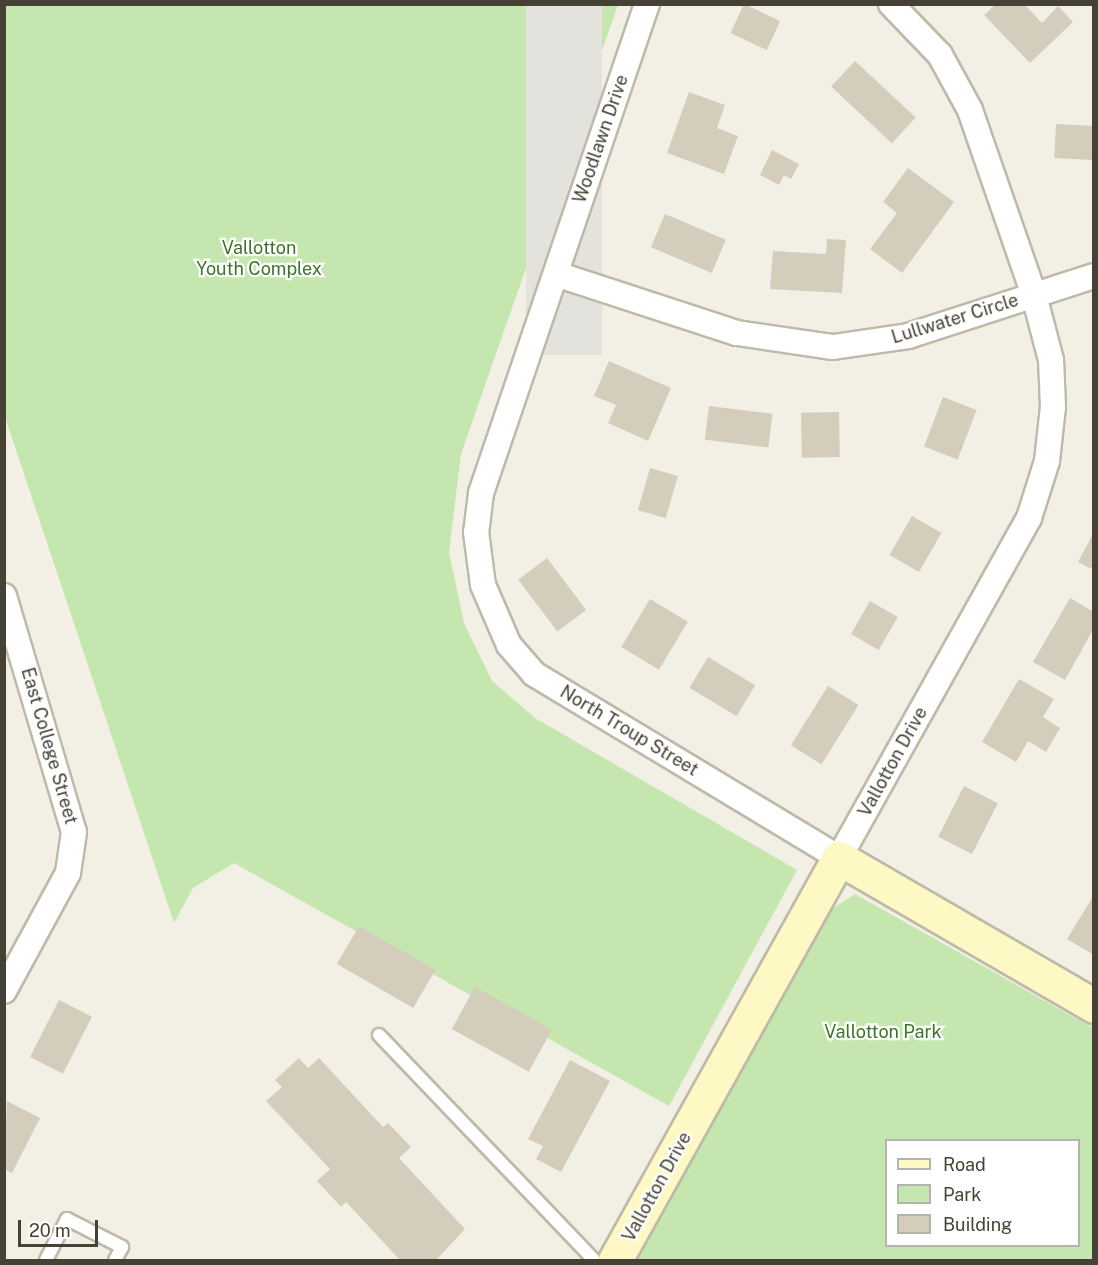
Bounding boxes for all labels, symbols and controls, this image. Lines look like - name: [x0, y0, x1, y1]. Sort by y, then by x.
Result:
- street label: Woodlawn Drive: [569, 72, 633, 206]
- park label: Vallotton Youth Complex: [196, 238, 322, 280]
- street label: Lullwater Circle: [889, 289, 1021, 349]
- street label: East College Street: [16, 665, 82, 827]
- street label: North Troup Street: [556, 681, 702, 781]
- street label: Vallotton Drive: [854, 703, 932, 821]
- park label: Vallotton Park: [824, 1021, 942, 1043]
- street label: Vallotton Drive: [618, 1128, 696, 1246]
- legend: [885, 1139, 1080, 1247]
- text: Road: [943, 1154, 986, 1175]
- text: Park: [943, 1184, 981, 1205]
- scale bar: [21, 1208, 100, 1246]
- text: Building: [943, 1214, 1012, 1235]
- text: 20 m: [29, 1220, 71, 1241]

